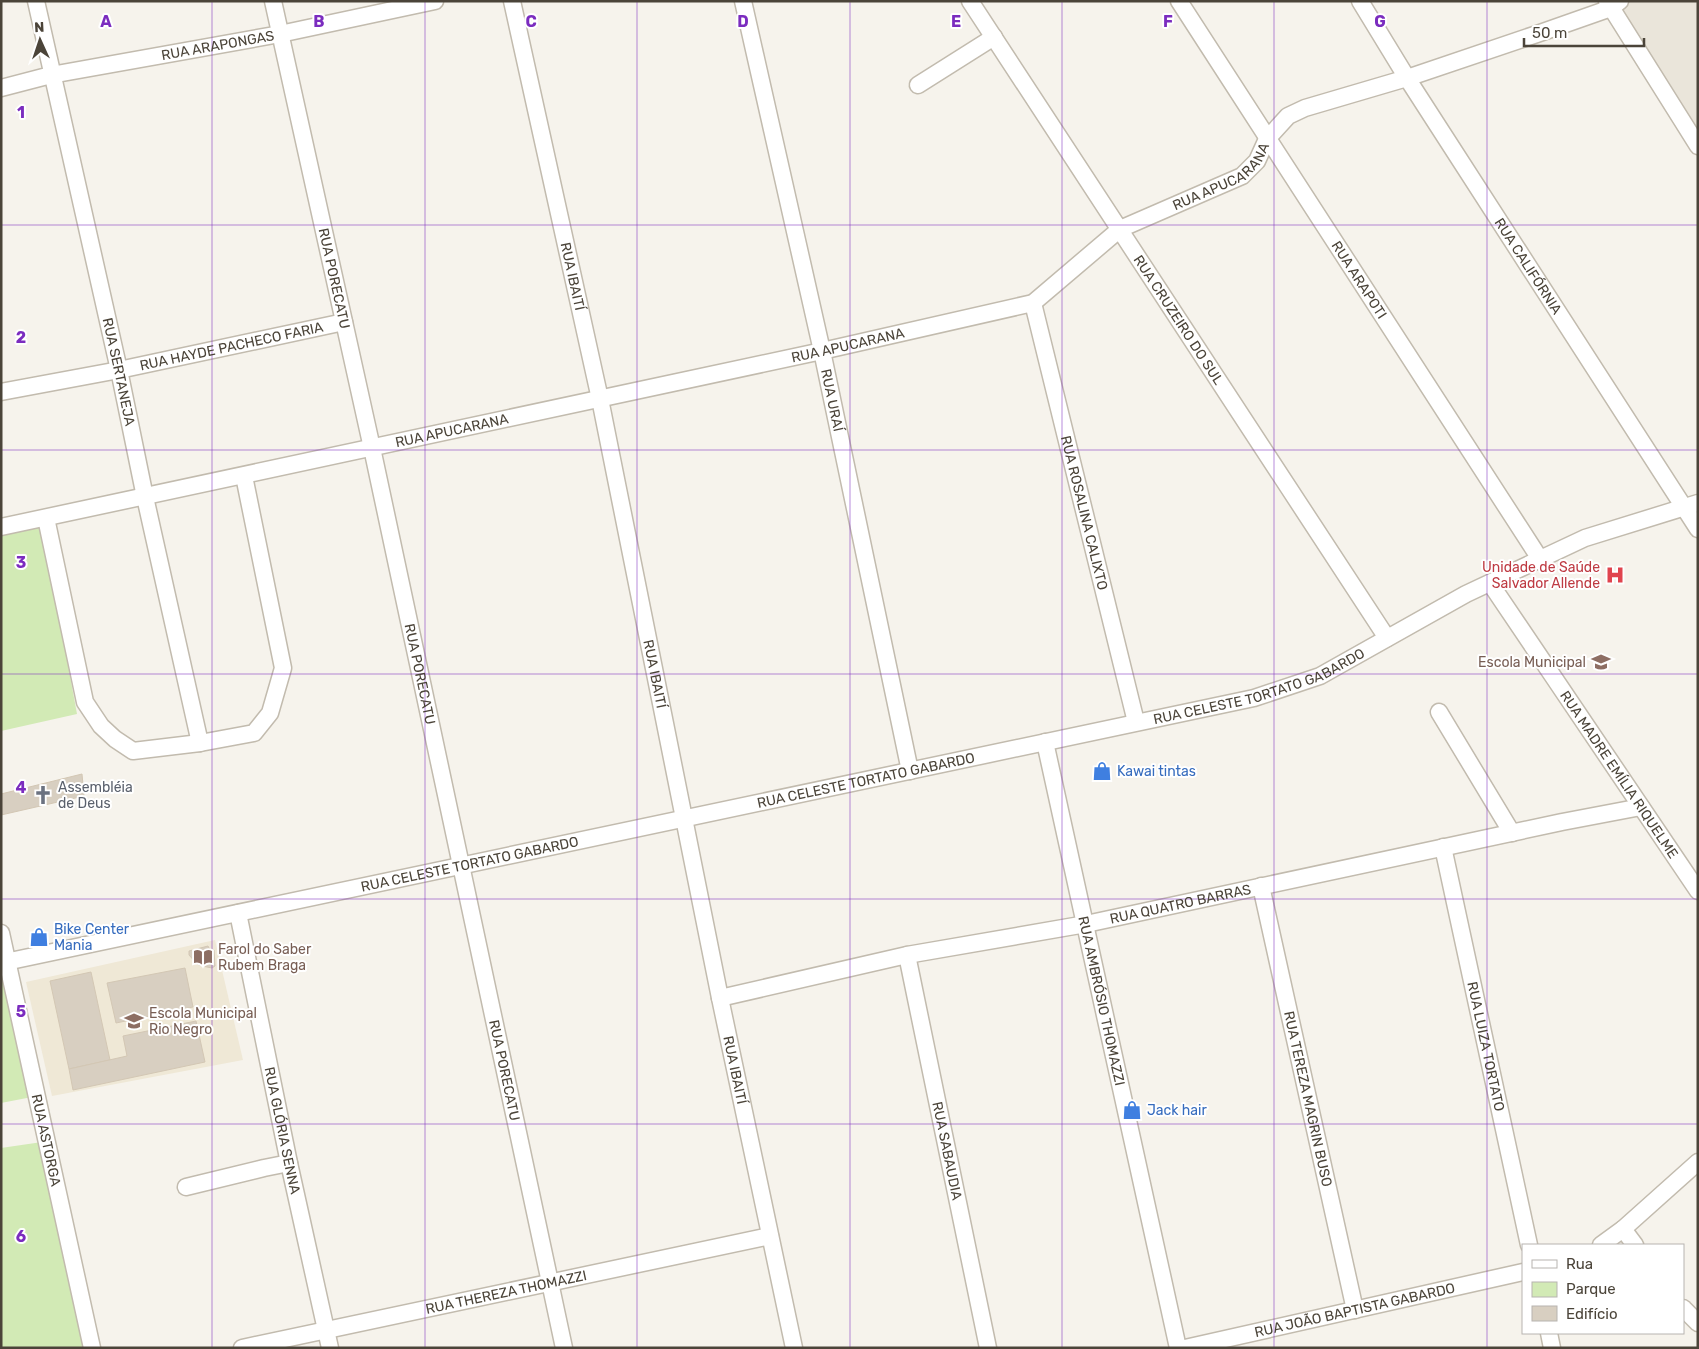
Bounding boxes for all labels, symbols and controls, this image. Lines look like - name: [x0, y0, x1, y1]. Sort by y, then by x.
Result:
- text: A: [100, 12, 112, 31]
- text: B: [313, 12, 325, 31]
- text: C: [525, 12, 537, 31]
- text: D: [737, 12, 749, 31]
- text: E: [951, 12, 961, 31]
- text: F: [1163, 12, 1173, 31]
- text: G: [1374, 12, 1386, 31]
- north arrow: [15, 15, 65, 65]
- scale bar: [1524, 15, 1644, 47]
- text: N: [34, 19, 45, 36]
- text: 50 m: [1532, 24, 1567, 42]
- street label: RUA ARAPONGAS: [160, 27, 276, 64]
- text: 1: [17, 103, 25, 122]
- street label: RUA APUCARANA: [1170, 139, 1273, 214]
- street label: RUA CALIFÓRNIA: [1491, 215, 1566, 318]
- street label: RUA PORECATU: [315, 226, 354, 330]
- street label: RUA ARAPOTI: [1328, 238, 1391, 322]
- street label: RUA IBAITÍ: [557, 241, 590, 313]
- street label: RUA CRUZEIRO DO SUL: [1130, 252, 1227, 388]
- street label: RUA SERTANEJA: [99, 316, 139, 428]
- street label: RUA HAYDE PACHECO FARIA: [138, 318, 325, 374]
- street label: RUA APUCARANA: [790, 324, 906, 366]
- text: 2: [16, 328, 26, 347]
- street label: RUA URAÍ: [817, 367, 848, 434]
- street label: RUA APUCARANA: [394, 410, 511, 451]
- street label: RUA ROSALINA CALIXTO: [1057, 434, 1112, 592]
- text: 3: [16, 553, 26, 572]
- place label: Unidade de Saúde Salvador Allende: [1482, 559, 1600, 592]
- hospital icon: Unidade de Saúde Salvador Allende: [1604, 564, 1626, 586]
- street label: RUA PORECATU: [401, 622, 439, 726]
- street label: RUA IBAITÍ: [640, 638, 671, 711]
- street label: RUA CELESTE TORTATO GABARDO: [1152, 644, 1368, 728]
- school or university icon: Escola Municipal: [1590, 651, 1612, 673]
- place label: Escola Municipal: [1478, 654, 1586, 671]
- street label: RUA MADRE EMÍLIA RIQUELME: [1557, 687, 1682, 861]
- street label: RUA CELESTE TORTATO GABARDO: [755, 749, 976, 811]
- shop icon: Kawai tintas: [1091, 760, 1113, 782]
- place label: Kawai tintas: [1117, 763, 1196, 780]
- text: 4: [16, 778, 27, 797]
- place label: Assembléia de Deus: [58, 779, 133, 812]
- church icon: Assembléia de Deus: [32, 784, 54, 806]
- street label: RUA CELESTE TORTATO GABARDO: [359, 833, 580, 895]
- street label: RUA QUATRO BARRAS: [1108, 880, 1253, 927]
- street label: RUA AMBRÓSIO THOMAZZI: [1075, 914, 1129, 1087]
- place label: Bike Center Mania: [54, 921, 130, 954]
- shop icon: Bike Center Mania: [28, 926, 50, 948]
- place label: Farol do Saber Rubem Braga: [218, 941, 312, 974]
- library icon: Farol do Saber Rubem Braga: [192, 946, 214, 968]
- street label: RUA LUIZA TORTATO: [1464, 980, 1508, 1113]
- text: 5: [16, 1002, 26, 1021]
- place label: Escola Municipal Rio Negro: [149, 1005, 257, 1038]
- street label: RUA TEREZA MAGRIN BUSO: [1280, 1009, 1336, 1188]
- school or university icon: Escola Municipal Rio Negro: [123, 1010, 145, 1032]
- street label: RUA PORECATU: [486, 1018, 524, 1122]
- street label: RUA IBAITÍ: [720, 1034, 752, 1107]
- street label: RUA GLÓRIA SENNA: [261, 1065, 304, 1196]
- street label: RUA ASTORGA: [28, 1092, 65, 1188]
- shop icon: Jack hair: [1121, 1099, 1143, 1121]
- street label: RUA SABAUDIA: [929, 1100, 966, 1202]
- place label: Jack hair: [1147, 1102, 1207, 1119]
- text: 6: [16, 1227, 26, 1246]
- legend: [1522, 1244, 1684, 1334]
- text: Rua: [1566, 1255, 1593, 1273]
- street label: RUA THEREZA THOMAZZI: [424, 1267, 588, 1317]
- street label: RUA JOÃO BAPTISTA GABARDO: [1253, 1279, 1457, 1341]
- text: Parque: [1566, 1280, 1616, 1298]
- text: Edifício: [1566, 1305, 1618, 1323]

